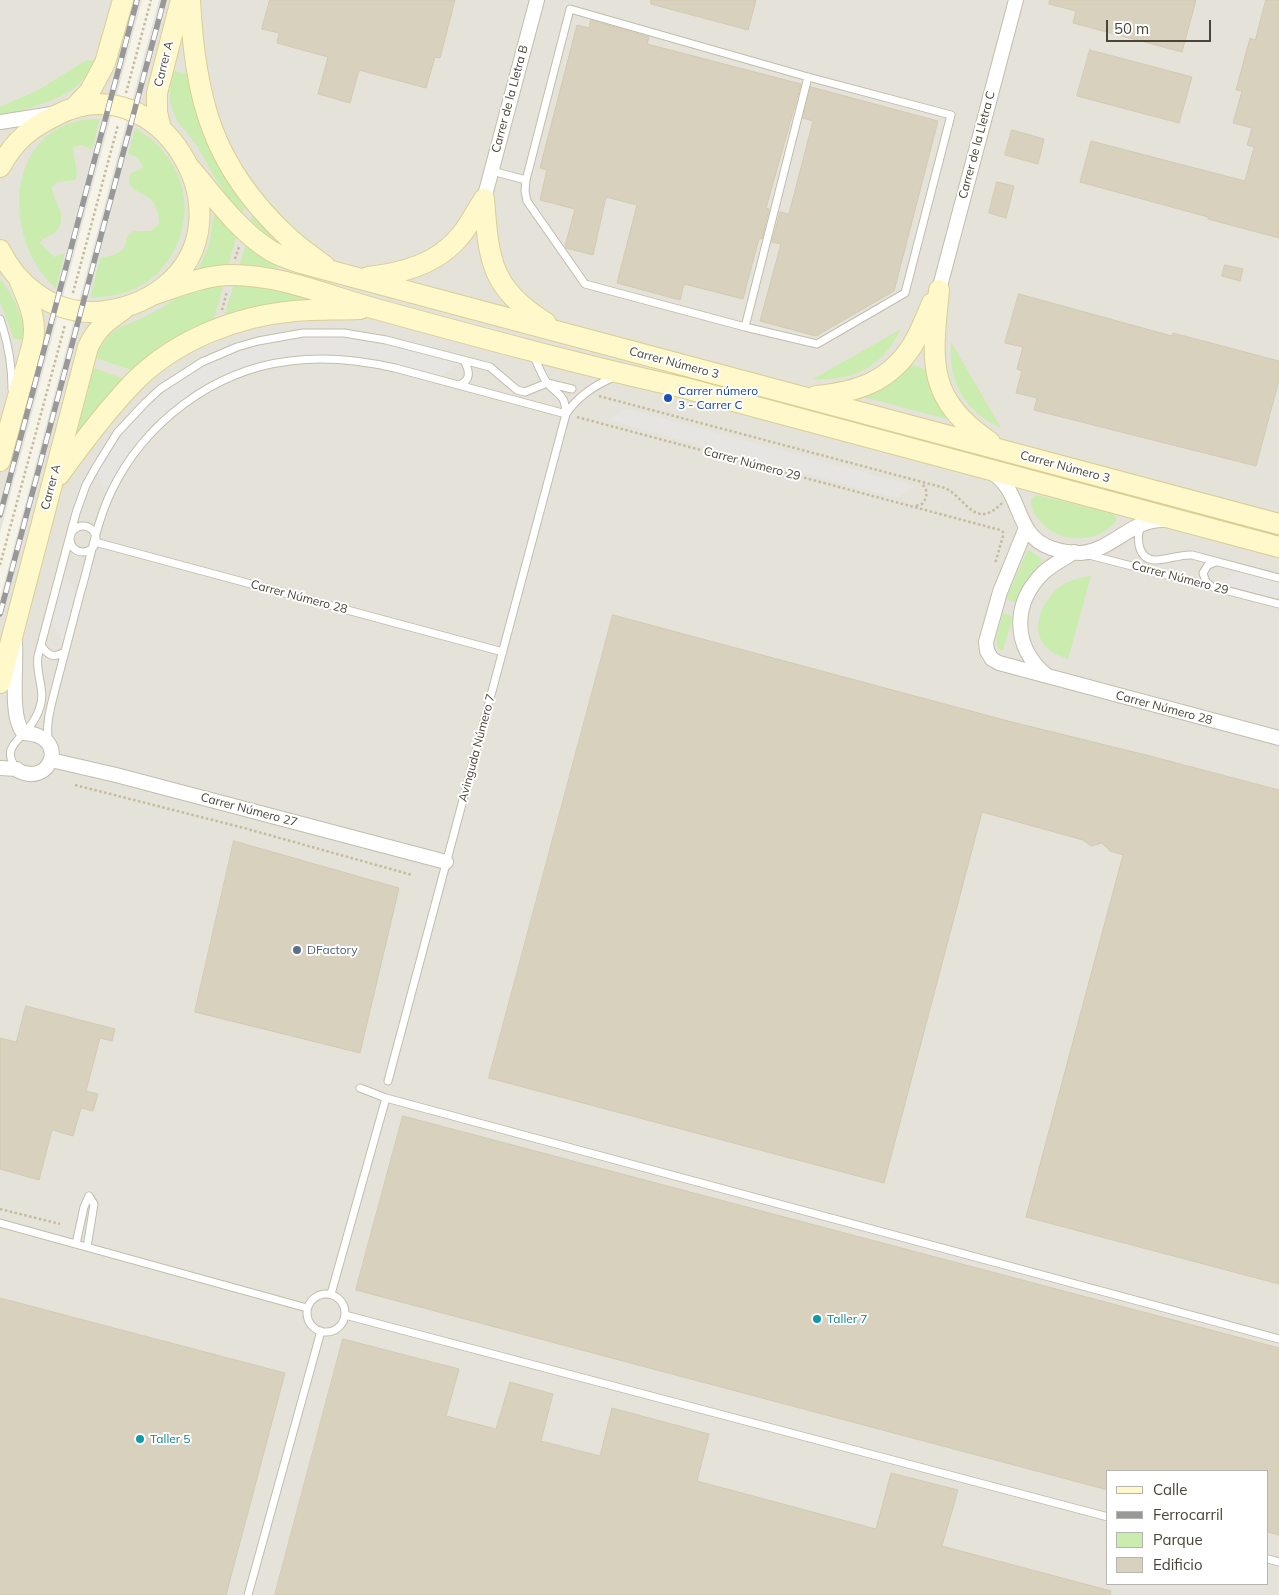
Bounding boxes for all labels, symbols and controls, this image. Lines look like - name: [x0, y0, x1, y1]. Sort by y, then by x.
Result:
- scale bar: [1109, 10, 1214, 42]
- text: 50 m: [1114, 19, 1149, 38]
- street label: Carrer A: [151, 40, 177, 88]
- street label: Carrer de la Lletra B: [489, 44, 531, 154]
- street label: Carrer de la Lletra C: [956, 90, 998, 200]
- street label: Carrer Número 3: [628, 344, 720, 382]
- place label: Carrer número 3 - Carrer C: [678, 384, 758, 412]
- marker: Carrer número 3 - Carrer C: [662, 392, 674, 404]
- street label: Carrer Número 29: [702, 444, 802, 484]
- street label: Carrer Número 3: [1019, 448, 1111, 486]
- street label: Carrer A: [38, 463, 64, 511]
- street label: Carrer Número 29: [1130, 558, 1230, 598]
- street label: Carrer Número 28: [249, 577, 349, 617]
- street label: Carrer Número 28: [1114, 688, 1214, 728]
- street label: Avinguda Número 7: [456, 693, 498, 803]
- street label: Carrer Número 27: [199, 790, 299, 830]
- place label: DFactory: [307, 943, 358, 957]
- marker: DFactory: [291, 944, 303, 956]
- place label: Taller 7: [827, 1312, 867, 1326]
- marker: Taller 7: [811, 1313, 823, 1325]
- place label: Taller 5: [150, 1432, 190, 1446]
- marker: Taller 5: [134, 1433, 146, 1445]
- legend: [1106, 1470, 1269, 1585]
- text: Calle: [1153, 1480, 1187, 1499]
- text: Ferrocarril: [1153, 1505, 1223, 1524]
- text: Parque: [1153, 1530, 1203, 1549]
- text: Edificio: [1153, 1555, 1203, 1574]

